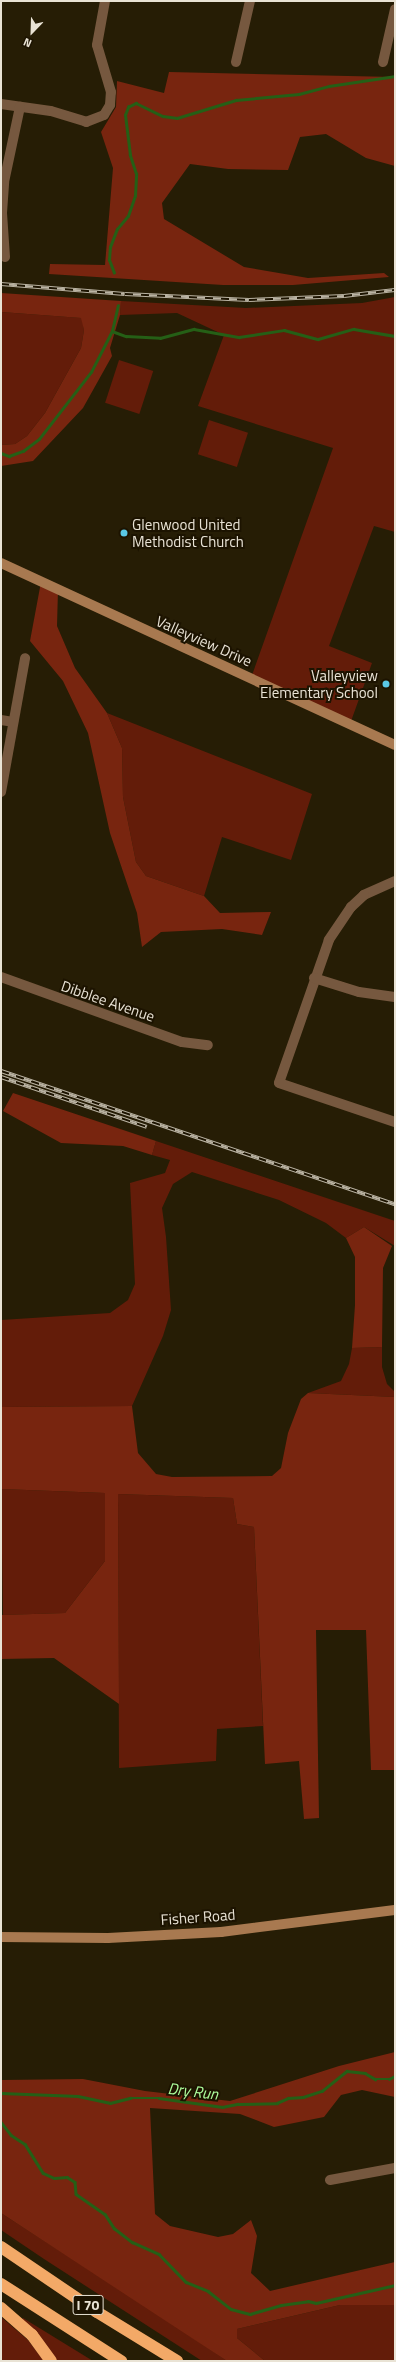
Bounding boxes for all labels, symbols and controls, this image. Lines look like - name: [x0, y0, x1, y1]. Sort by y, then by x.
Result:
- north arrow: [12, 12, 52, 52]
- text: N: [21, 34, 34, 52]
- place label: Glenwood United Methodist Church: [132, 515, 244, 550]
- marker: Glenwood United Methodist Church: [119, 528, 129, 538]
- street label: Valleyview Drive: [153, 612, 255, 670]
- place label: Valleyview Elementary School: [260, 666, 378, 701]
- marker: Valleyview Elementary School: [381, 679, 391, 689]
- street label: Dibblee Avenue: [59, 977, 157, 1025]
- street label: Fisher Road: [160, 1905, 236, 1929]
- water label: Dry Run: [167, 2078, 219, 2104]
- road number: I 70: [72, 2293, 104, 2317]

